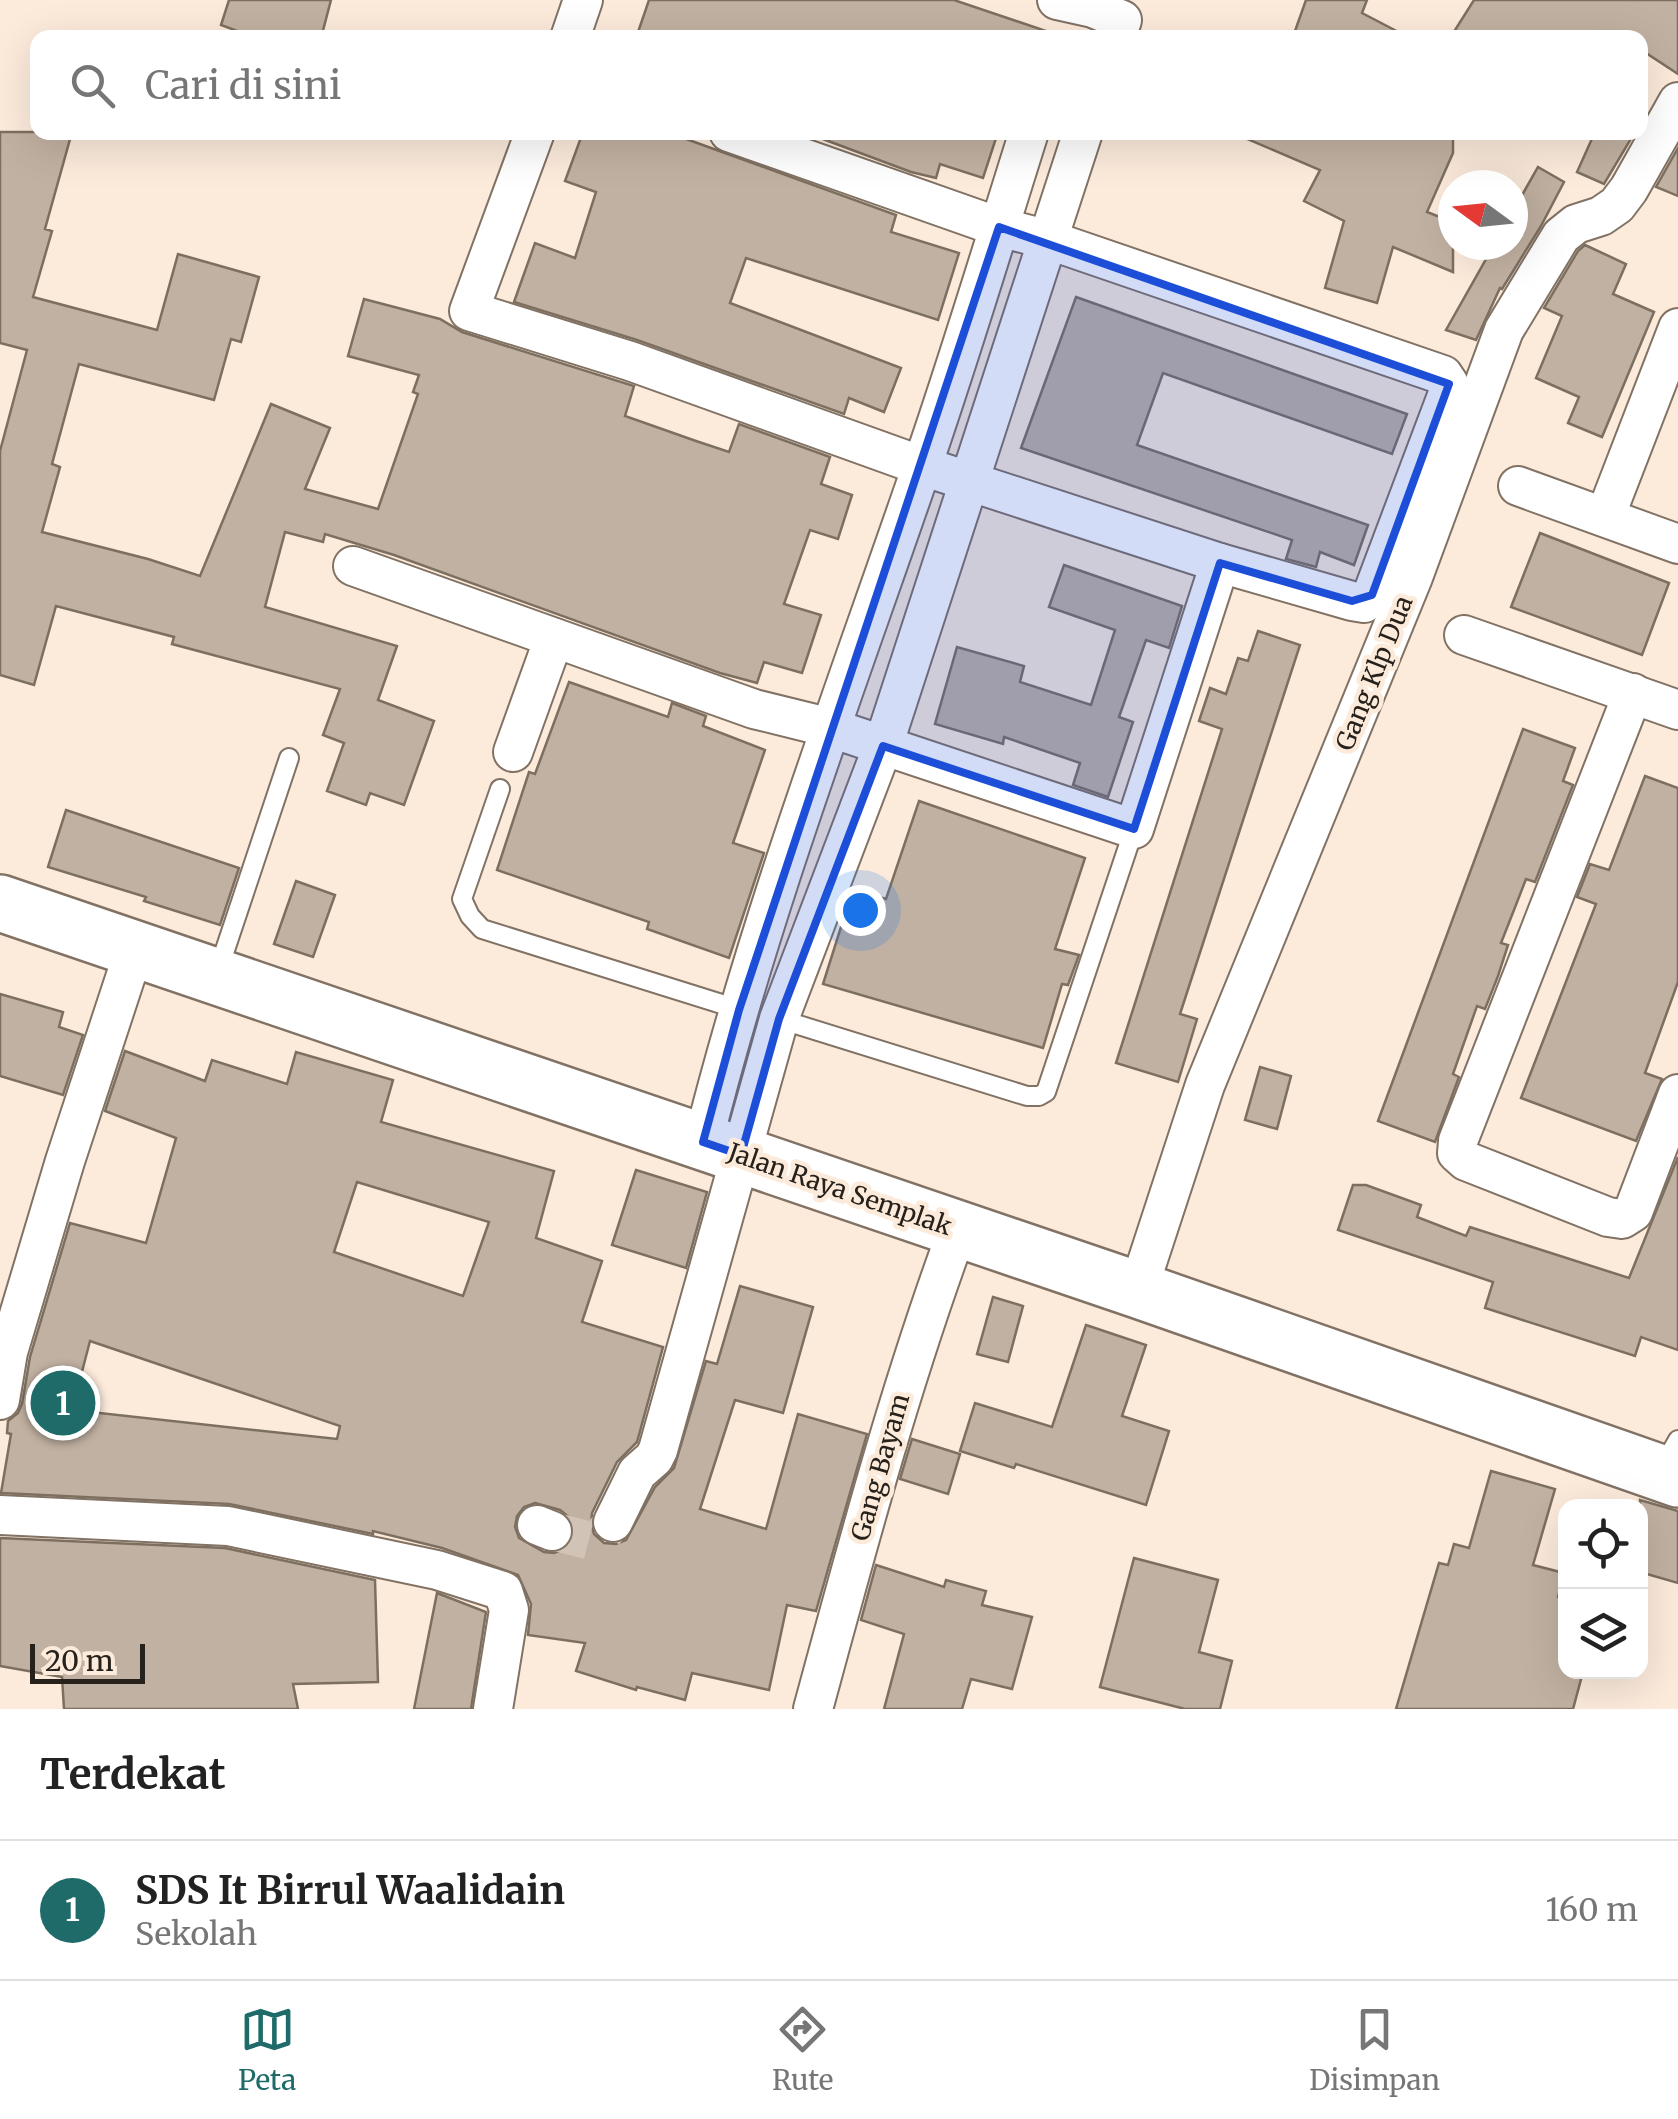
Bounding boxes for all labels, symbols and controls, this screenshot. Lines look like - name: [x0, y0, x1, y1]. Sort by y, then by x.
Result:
- search box: [30, 30, 1648, 140]
- icon: search: [65, 58, 120, 113]
- text: Cari di sini: [145, 62, 341, 109]
- north arrow: [1438, 170, 1528, 260]
- street label: Gang Klp Dua: [1328, 591, 1420, 755]
- your location: [835, 885, 886, 936]
- street label: Jalan Raya Semplak: [723, 1135, 956, 1242]
- pin: 1: [30, 1366, 96, 1440]
- street label: Gang Bayam: [844, 1390, 916, 1544]
- map controls: [1558, 1499, 1648, 1679]
- button: locate: [1558, 1499, 1648, 1589]
- button: layers: [1558, 1589, 1648, 1679]
- scale bar: [30, 1639, 145, 1684]
- text: 20 m: [45, 1643, 114, 1679]
- text: Terdekat: [40, 1748, 226, 1800]
- text: SDS It Birrul Waalidain: [135, 1867, 565, 1914]
- text: 1: [65, 1890, 80, 1930]
- text: 160 m: [1546, 1890, 1638, 1930]
- text: Sekolah: [135, 1914, 257, 1954]
- tab: Peta: [238, 2002, 296, 2098]
- tab: Rute: [772, 2002, 833, 2098]
- tab: Disimpan: [1309, 2002, 1440, 2098]

